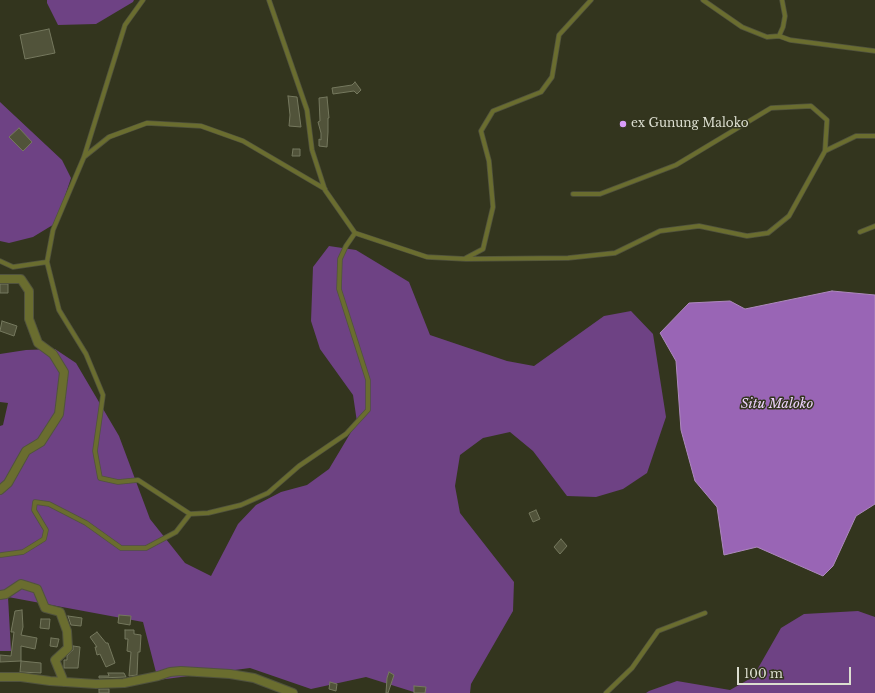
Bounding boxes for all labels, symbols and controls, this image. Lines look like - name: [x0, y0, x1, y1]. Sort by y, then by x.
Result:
- place label: ex Gunung Maloko: [631, 117, 749, 131]
- marker: ex Gunung Maloko: [618, 119, 628, 129]
- water label: Situ Maloko: [741, 396, 813, 412]
- scale bar: [739, 659, 853, 685]
- text: 100 m: [744, 666, 783, 681]

